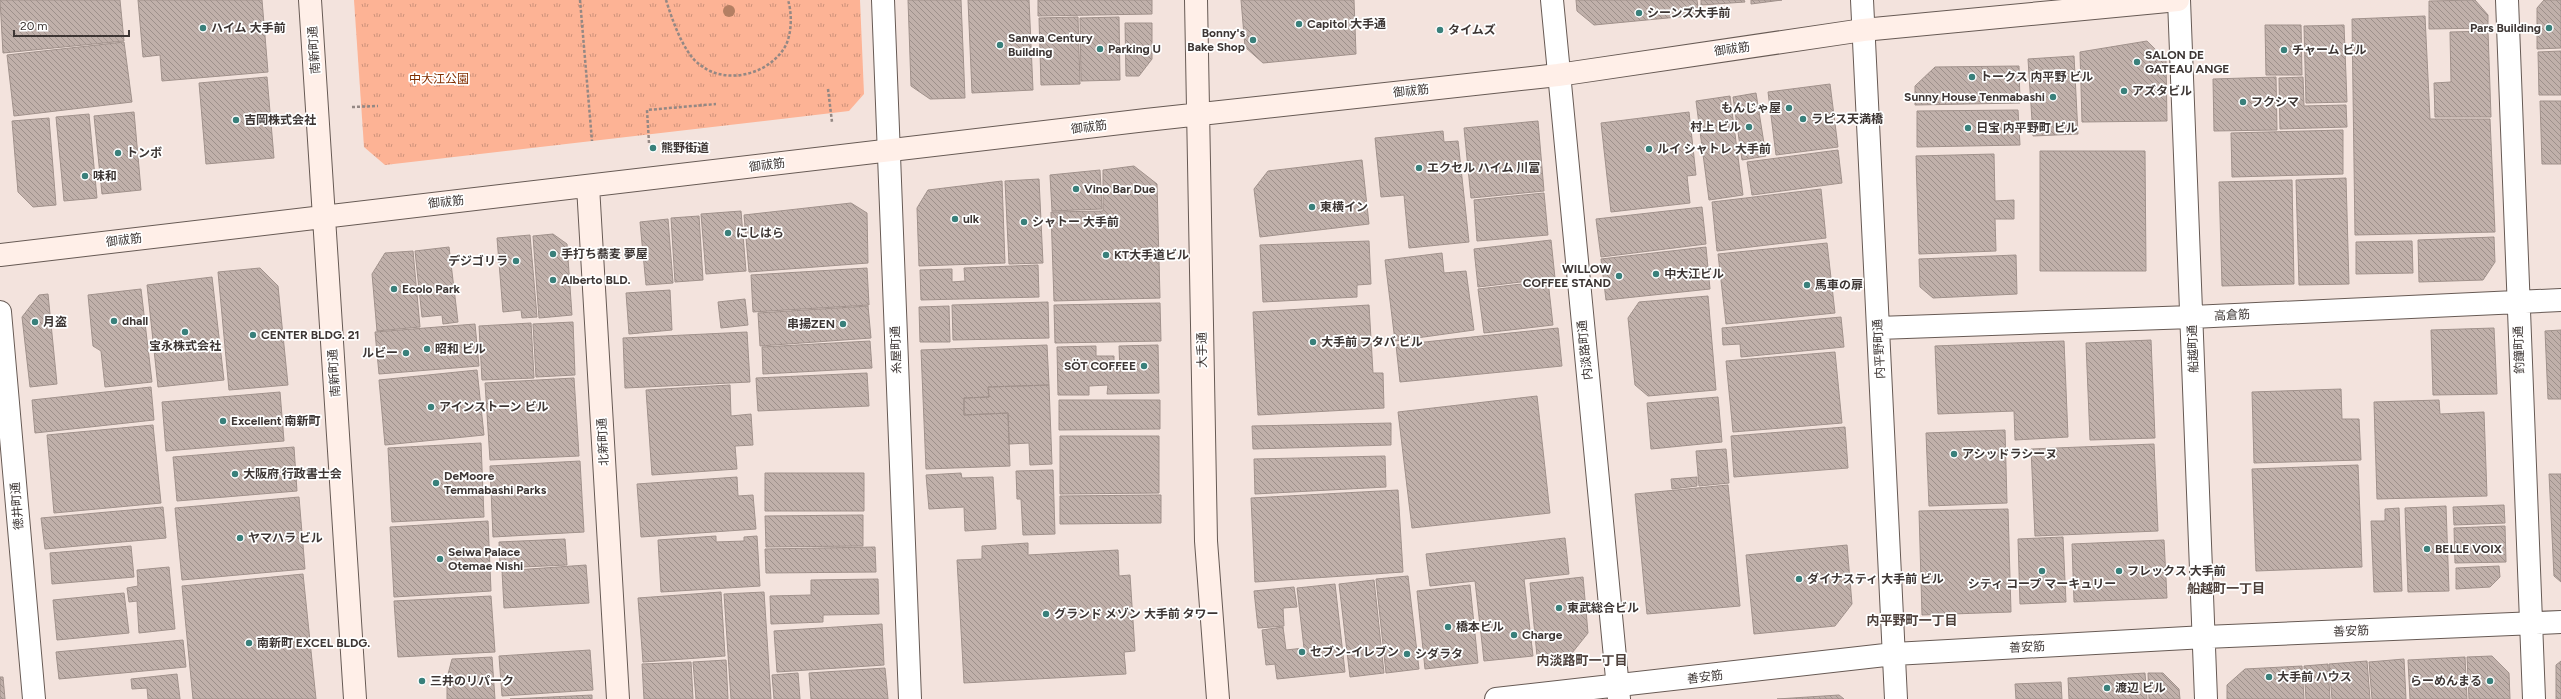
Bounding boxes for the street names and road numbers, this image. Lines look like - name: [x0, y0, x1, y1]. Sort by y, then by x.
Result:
- street label: 南新町通: [305, 26, 323, 74]
- street label: 御祓筋: [1713, 40, 1751, 58]
- street label: 御祓筋: [1392, 82, 1430, 100]
- street label: 御祓筋: [1070, 118, 1108, 136]
- street label: 御祓筋: [748, 156, 786, 174]
- street label: 御祓筋: [427, 193, 465, 211]
- street label: 御祓筋: [105, 231, 143, 249]
- street label: 高倉筋: [2214, 307, 2250, 323]
- street label: 内淡路町通: [1575, 319, 1595, 381]
- street label: 内平野町通: [1870, 319, 1888, 379]
- street label: 船越町通: [2185, 325, 2201, 373]
- street label: 糸屋町通: [888, 326, 904, 374]
- street label: 釣鐘町通: [2511, 326, 2527, 374]
- street label: 大手通: [1195, 332, 1209, 368]
- street label: 南新町通: [325, 349, 343, 397]
- street label: 北新町通: [595, 418, 611, 466]
- street label: 徳井町通: [8, 481, 26, 531]
- street label: 善安筋: [2333, 623, 2369, 639]
- street label: 善安筋: [2009, 639, 2045, 655]
- street label: 善安筋: [1686, 668, 1724, 686]

